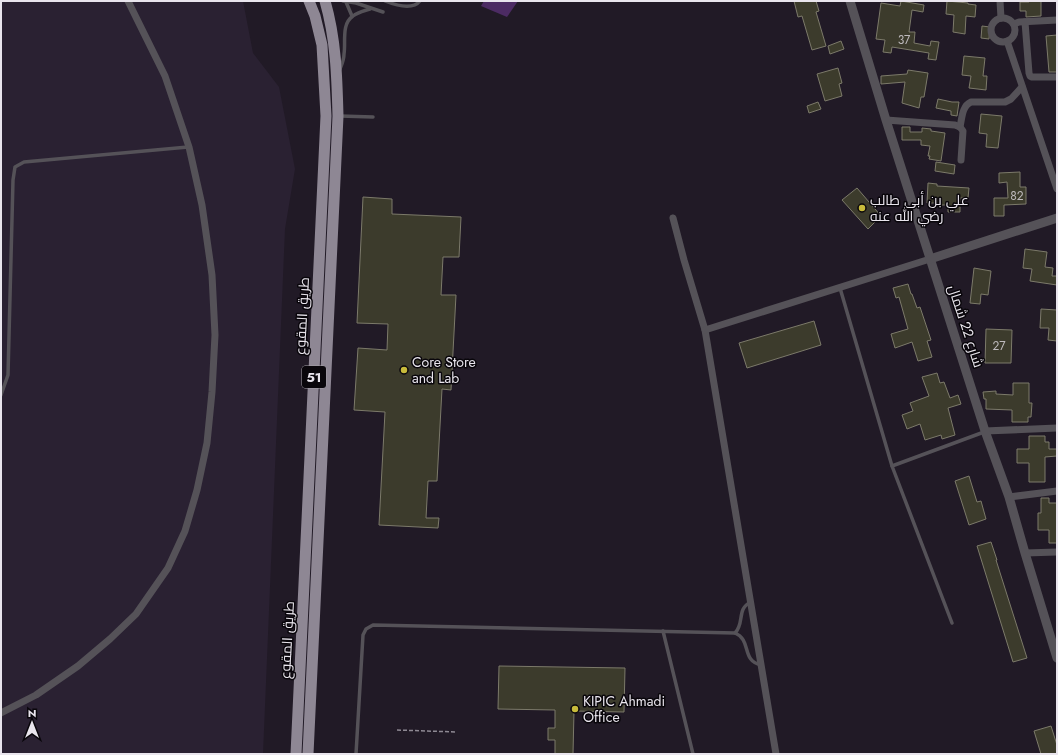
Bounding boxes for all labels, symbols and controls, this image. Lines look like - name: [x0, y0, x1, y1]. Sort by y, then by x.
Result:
- house number: 37: [898, 31, 911, 49]
- house number: 82: [1010, 187, 1024, 205]
- place label: علي بن أبي طالب رضي الله عنه: [870, 190, 969, 227]
- marker: علي بن أبي طالب رضي الله عنه: [857, 203, 867, 213]
- street label: طريق المقوع: [290, 277, 314, 355]
- street label: شارع 22 شمال: [943, 282, 989, 370]
- house number: 27: [992, 337, 1006, 355]
- place label: Core Store and Lab: [412, 352, 476, 388]
- marker: Core Store and Lab: [399, 365, 409, 375]
- road number: 51: [302, 366, 326, 388]
- street label: طريق المقوع: [275, 601, 299, 679]
- place label: KIPIC Ahmadi Office: [583, 691, 665, 727]
- north arrow: [12, 703, 52, 743]
- marker: KIPIC Ahmadi Office: [570, 704, 580, 714]
- text: N: [28, 705, 36, 721]

